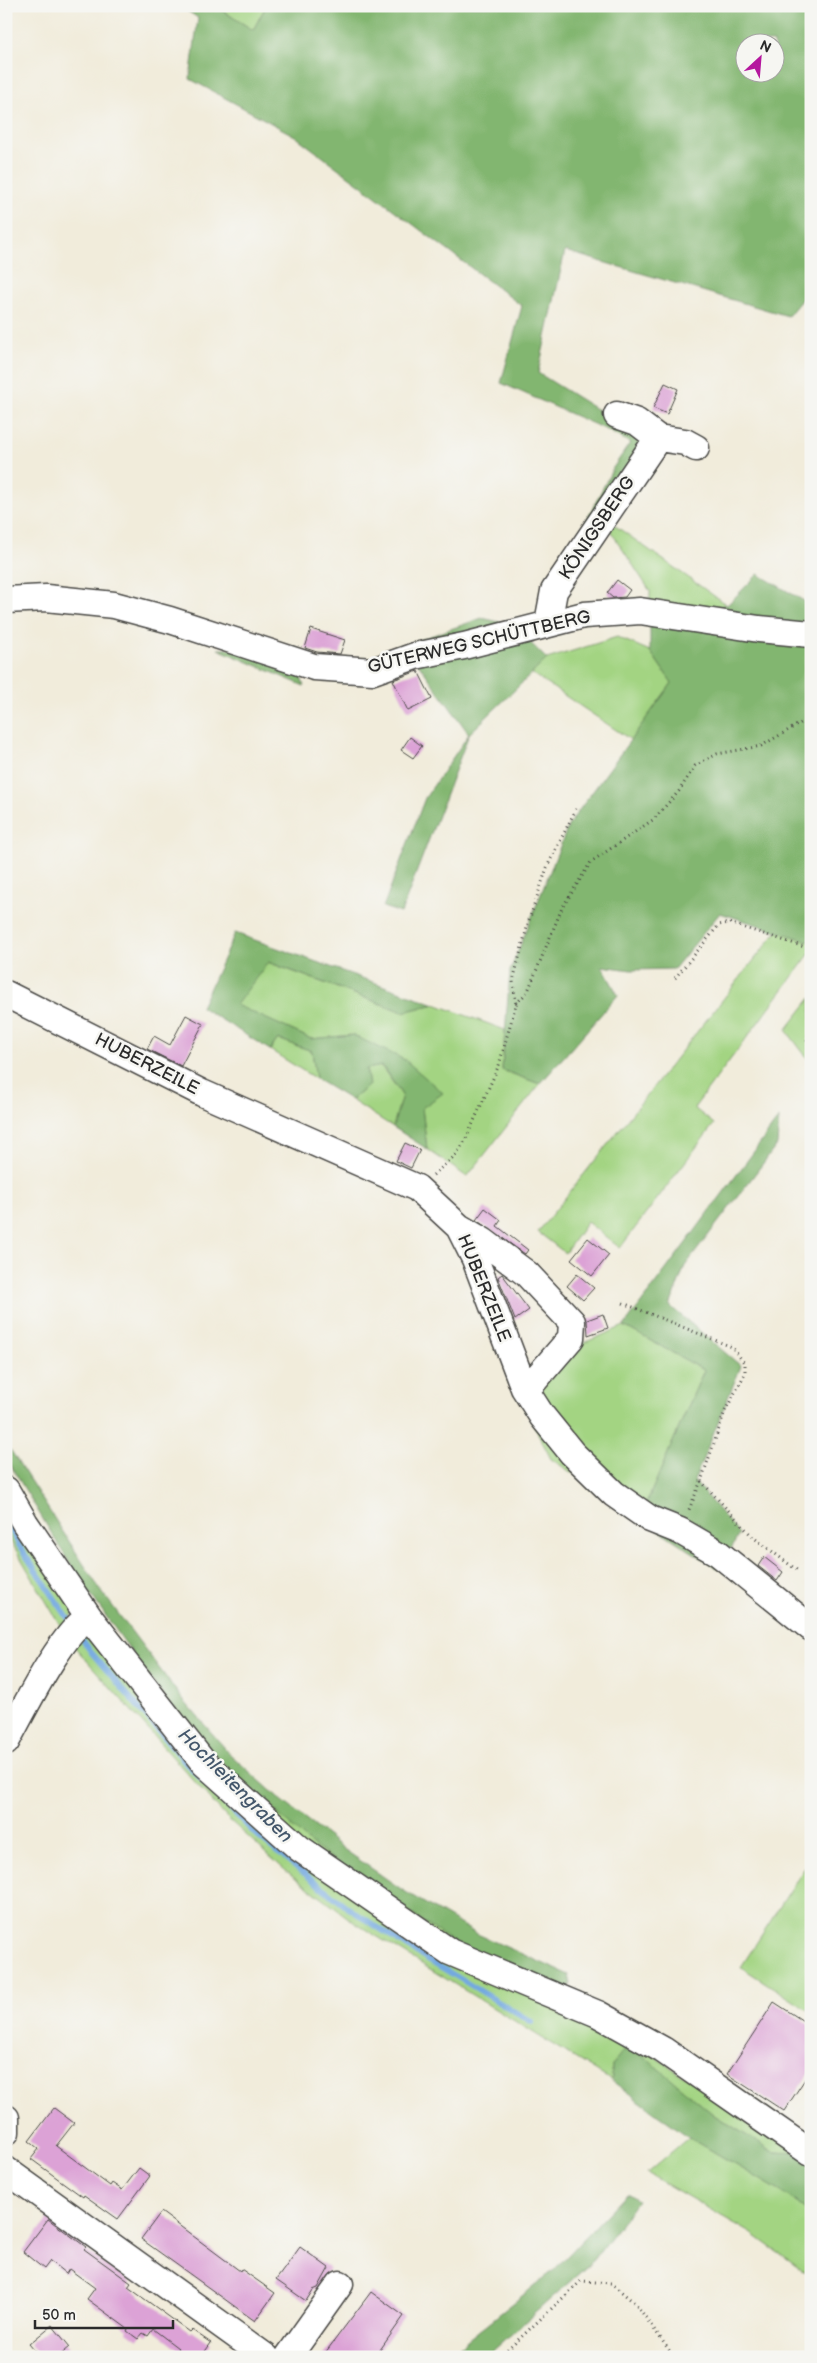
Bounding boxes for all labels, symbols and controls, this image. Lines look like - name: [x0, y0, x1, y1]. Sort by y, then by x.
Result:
- north arrow: [734, 32, 784, 82]
- text: N: [757, 37, 774, 57]
- street label: KÖNIGSBERG: [554, 472, 639, 584]
- street label: GÜTERWEG SCHÜTTBERG: [365, 605, 592, 678]
- street label: HUBERZEILE: [91, 1029, 203, 1099]
- street label: HUBERZEILE: [453, 1231, 515, 1345]
- water label: Hochleitengraben: [173, 1724, 297, 1848]
- scale bar: [35, 2298, 172, 2330]
- text: 50 m: [42, 2306, 76, 2325]

